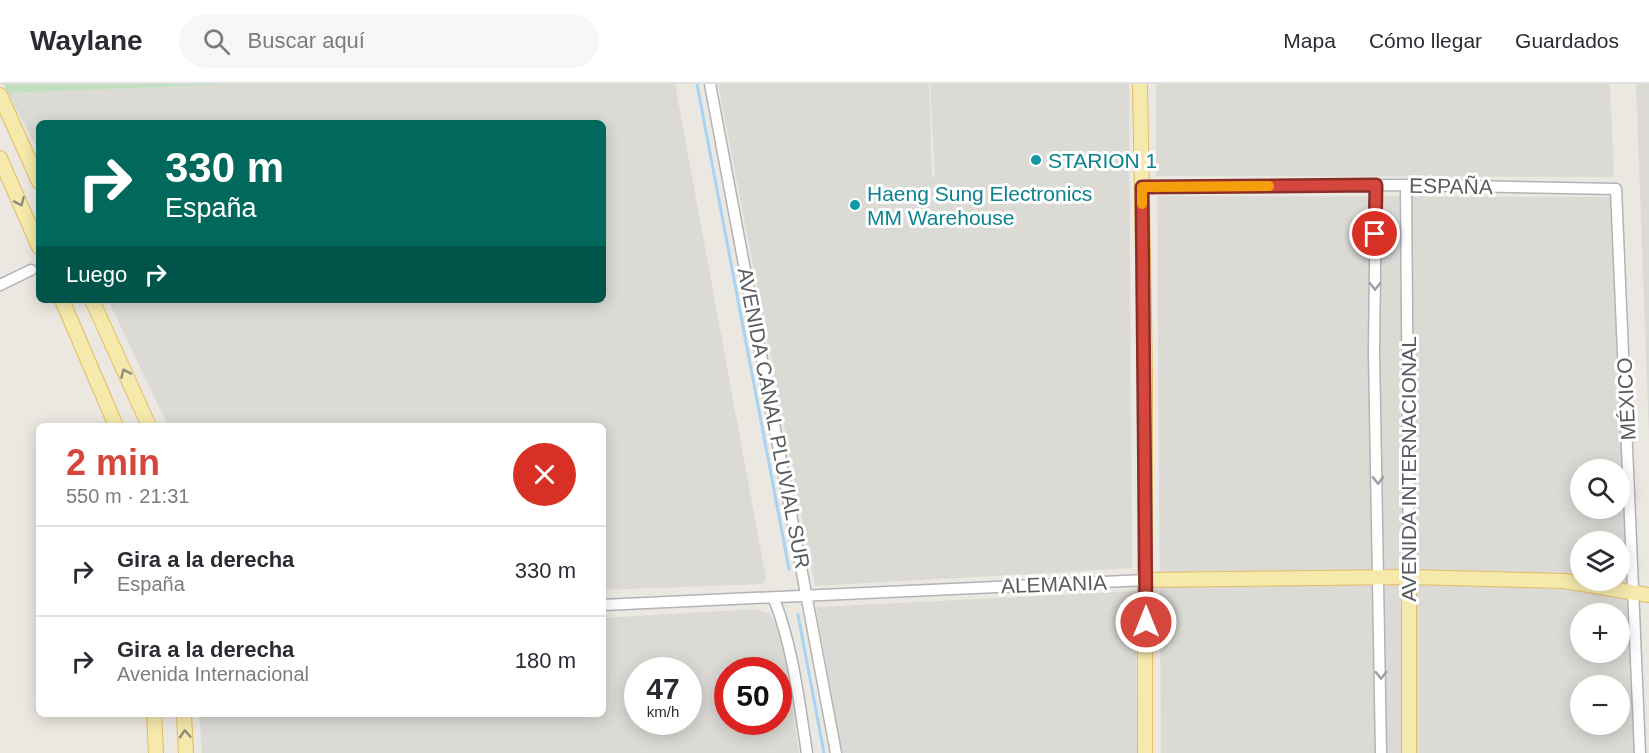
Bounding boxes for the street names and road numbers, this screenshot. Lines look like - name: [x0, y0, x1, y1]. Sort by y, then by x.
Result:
- street label: ESPAÑA: [1409, 174, 1493, 198]
- street label: AVENIDA CANAL PLUVIAL SUR: [734, 266, 814, 570]
- street label: AVENIDA INTERNACIONAL: [1397, 336, 1420, 602]
- street label: MÉXICO: [1612, 357, 1640, 441]
- street label: ALEMANIA: [1001, 571, 1107, 597]

